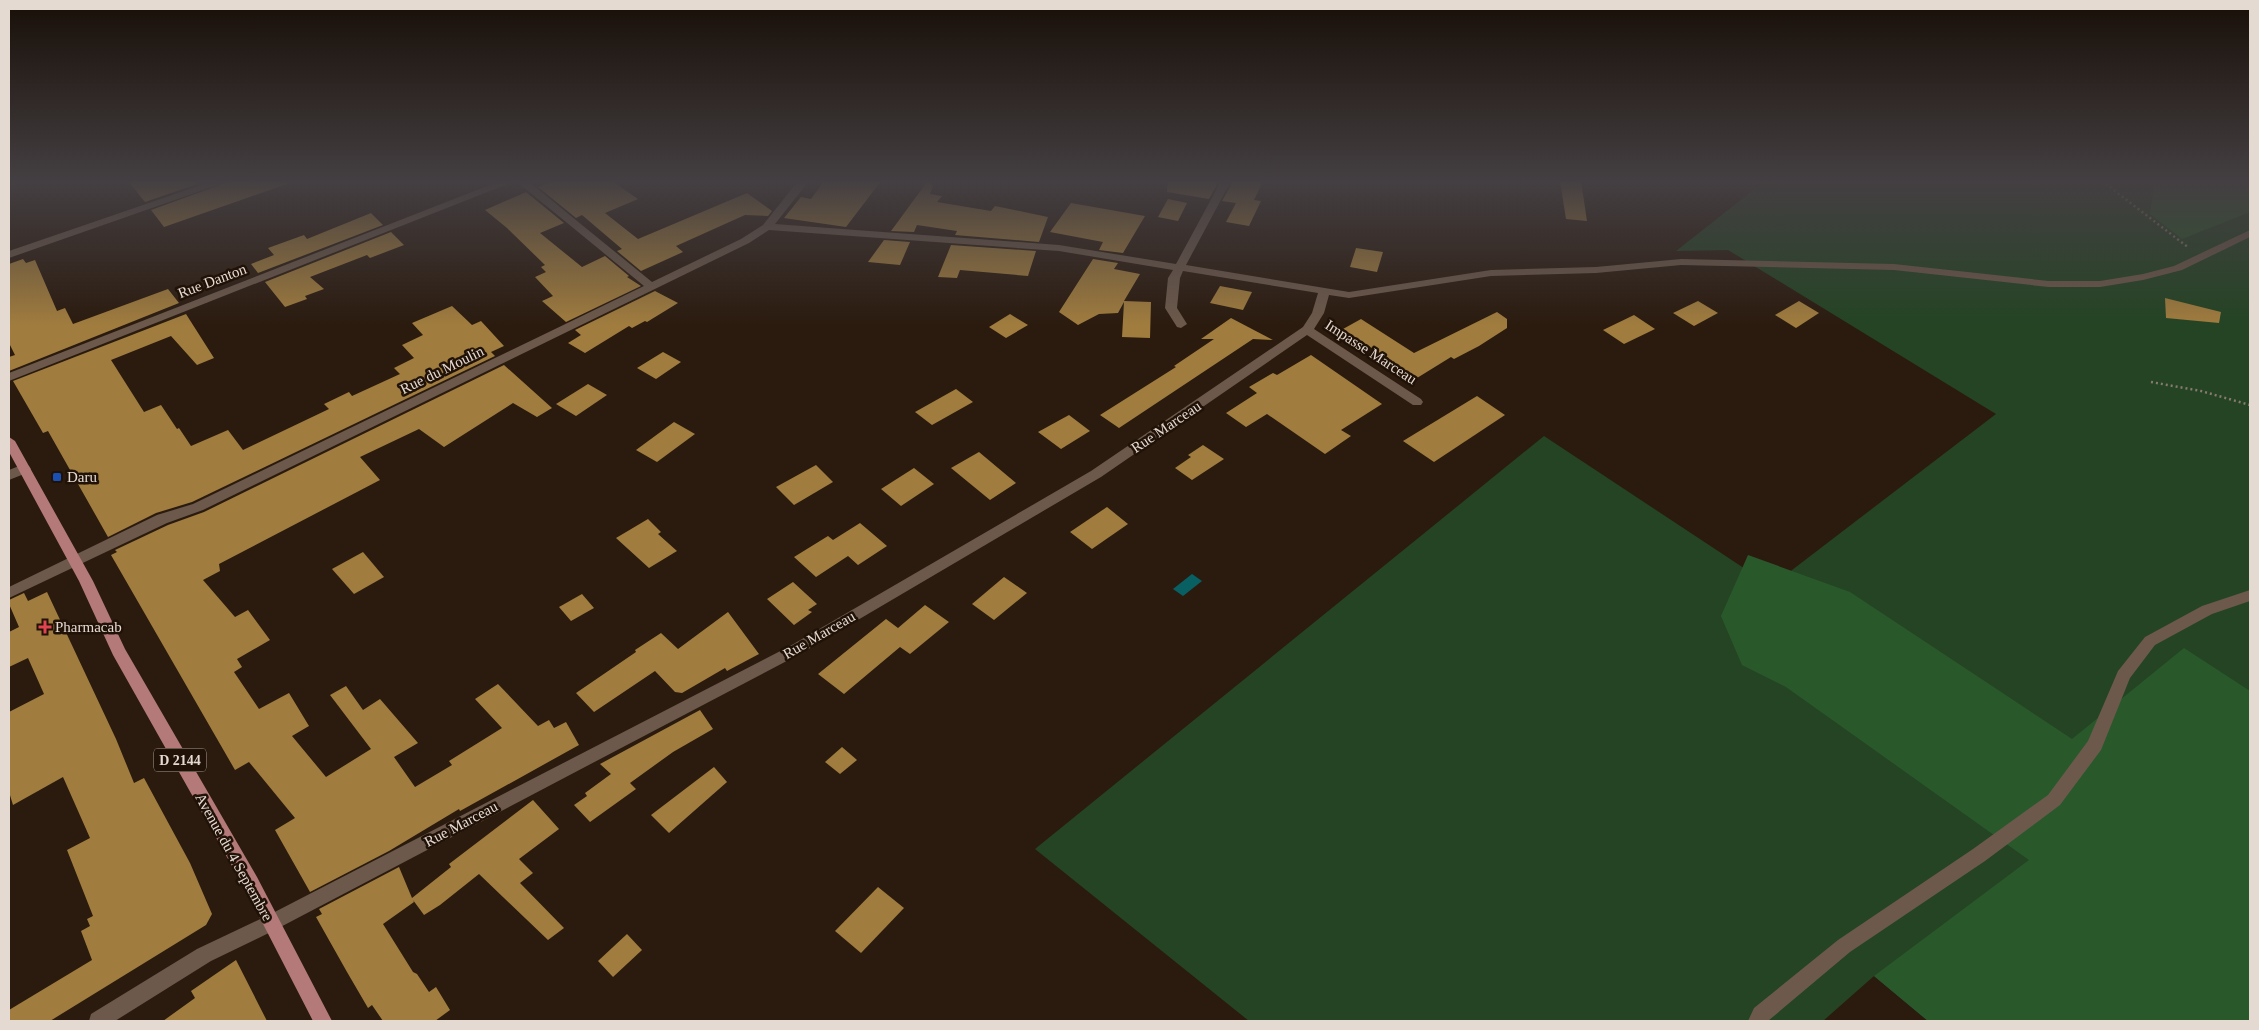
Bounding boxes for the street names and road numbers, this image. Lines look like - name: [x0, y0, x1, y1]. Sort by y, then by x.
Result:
- street label: Rue Danton: [175, 260, 249, 301]
- street label: Impasse Marceau: [1322, 317, 1420, 388]
- street label: Rue du Moulin: [398, 343, 487, 397]
- street label: Rue Marceau: [1128, 398, 1204, 456]
- street label: Rue Marceau: [780, 608, 858, 662]
- road number: D 2144: [154, 748, 206, 772]
- street label: Avenue du 4 Septembre: [192, 790, 276, 924]
- street label: Rue Marceau: [422, 798, 501, 850]

